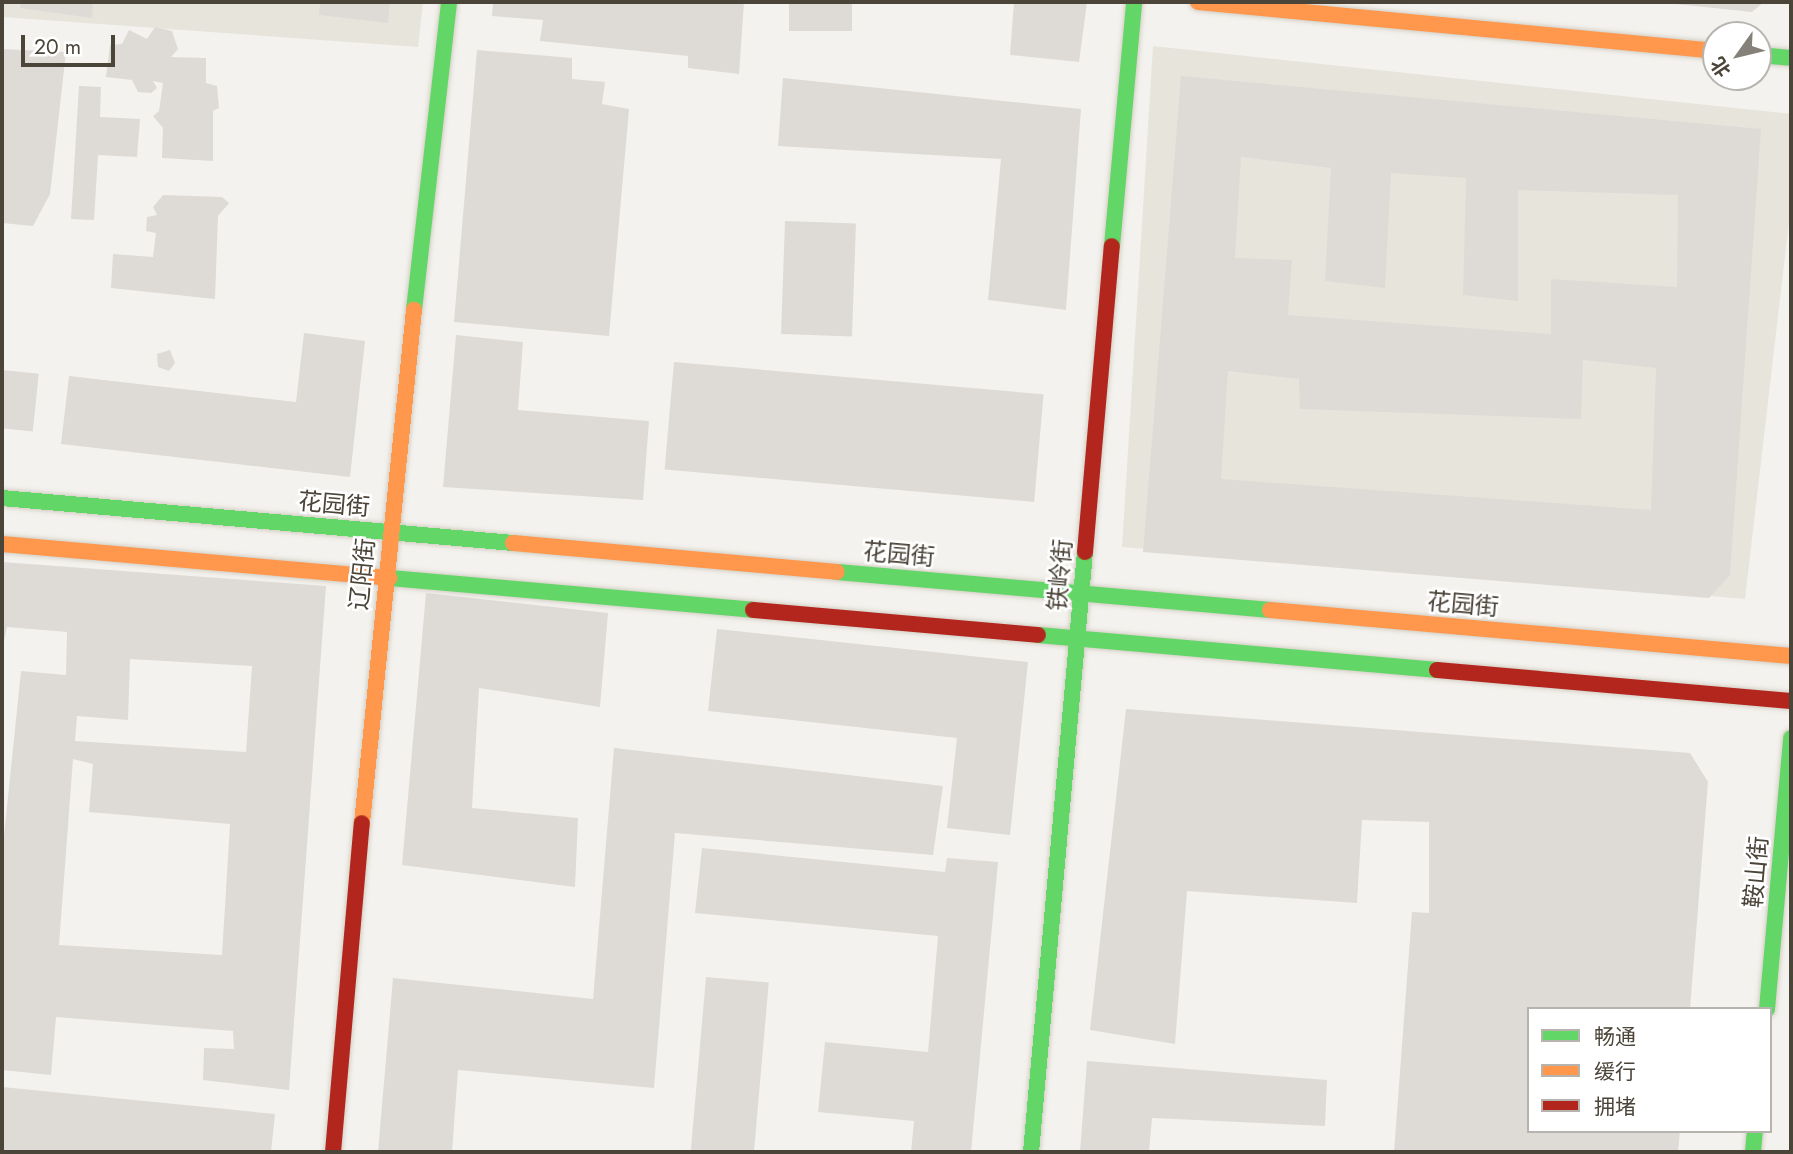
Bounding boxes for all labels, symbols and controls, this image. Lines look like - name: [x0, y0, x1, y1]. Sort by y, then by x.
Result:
- scale bar: [24, 21, 119, 65]
- north arrow: [1702, 21, 1772, 91]
- text: 20 m: [34, 32, 81, 62]
- text: 北: [1704, 51, 1737, 82]
- street label: 花园街: [297, 487, 371, 521]
- street label: 辽阳街: [344, 537, 380, 611]
- street label: 花园街: [862, 537, 936, 571]
- street label: 铁岭街: [1043, 538, 1077, 612]
- street label: 花园街: [1426, 587, 1500, 621]
- street label: 鞍山街: [1739, 835, 1773, 909]
- legend: [1527, 1007, 1772, 1133]
- text: 畅通: [1594, 1022, 1636, 1052]
- text: 缓行: [1594, 1057, 1636, 1087]
- text: 拥堵: [1594, 1092, 1636, 1122]

